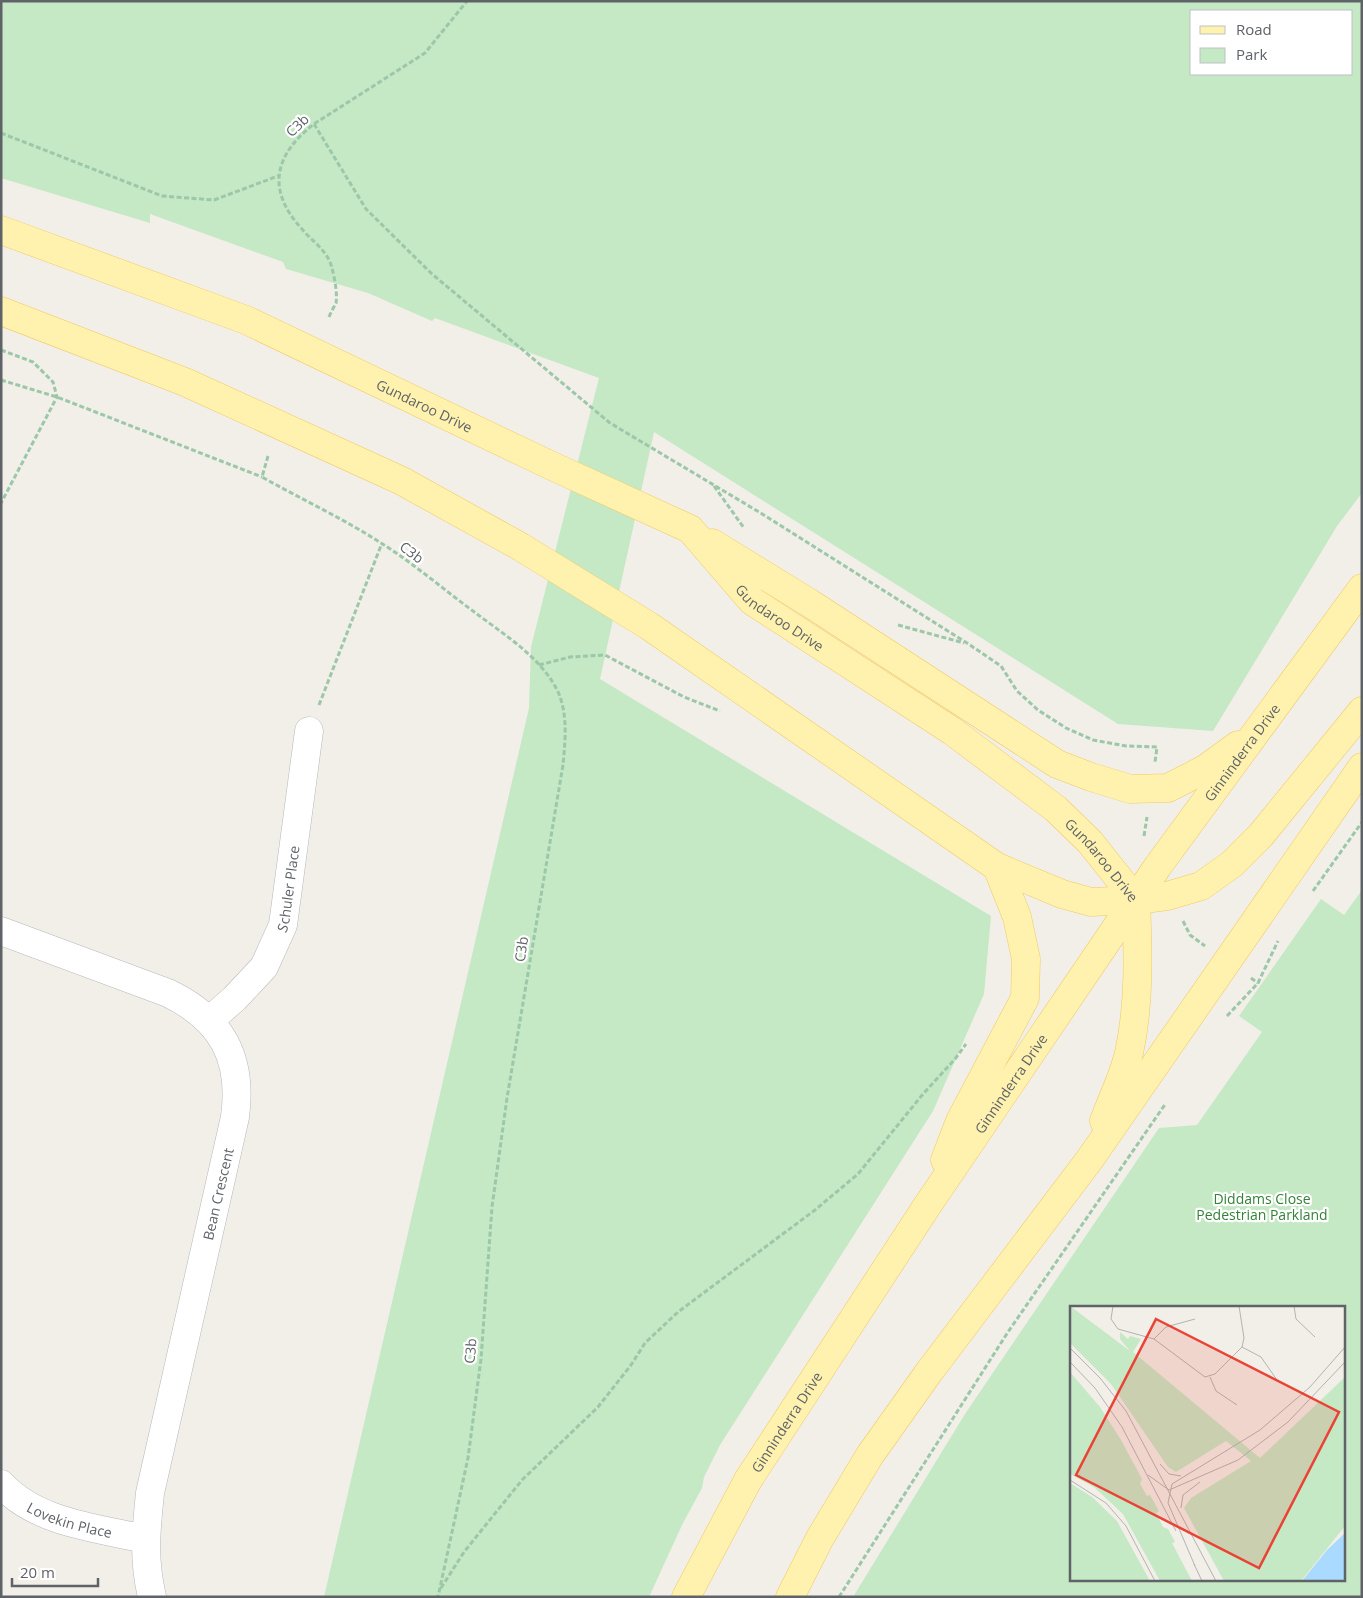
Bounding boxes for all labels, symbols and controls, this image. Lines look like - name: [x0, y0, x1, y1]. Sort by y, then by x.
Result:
- legend: [1190, 10, 1353, 75]
- text: Road: [1236, 19, 1272, 39]
- text: Park: [1236, 44, 1267, 64]
- street label: C3b: [281, 109, 313, 141]
- street label: Gundaroo Drive: [374, 374, 476, 436]
- street label: C3b: [396, 537, 428, 567]
- street label: Gundaroo Drive: [732, 580, 828, 655]
- street label: Ginninderra Drive: [1199, 699, 1284, 805]
- street label: Gundaroo Drive: [1061, 814, 1143, 906]
- street label: Schuler Place: [272, 844, 303, 935]
- street label: C3b: [510, 935, 532, 963]
- street label: Ginninderra Drive: [970, 1030, 1051, 1137]
- street label: Bean Crescent: [198, 1146, 238, 1242]
- park label: Diddams Close Pedestrian Parkland: [1196, 1189, 1328, 1224]
- inset map: [1070, 1306, 1346, 1580]
- street label: C3b: [459, 1338, 481, 1364]
- street label: Ginninderra Drive: [746, 1368, 826, 1476]
- street label: Lovekin Place: [24, 1497, 114, 1542]
- scale bar: [12, 1556, 99, 1588]
- text: 20 m: [20, 1562, 55, 1582]

